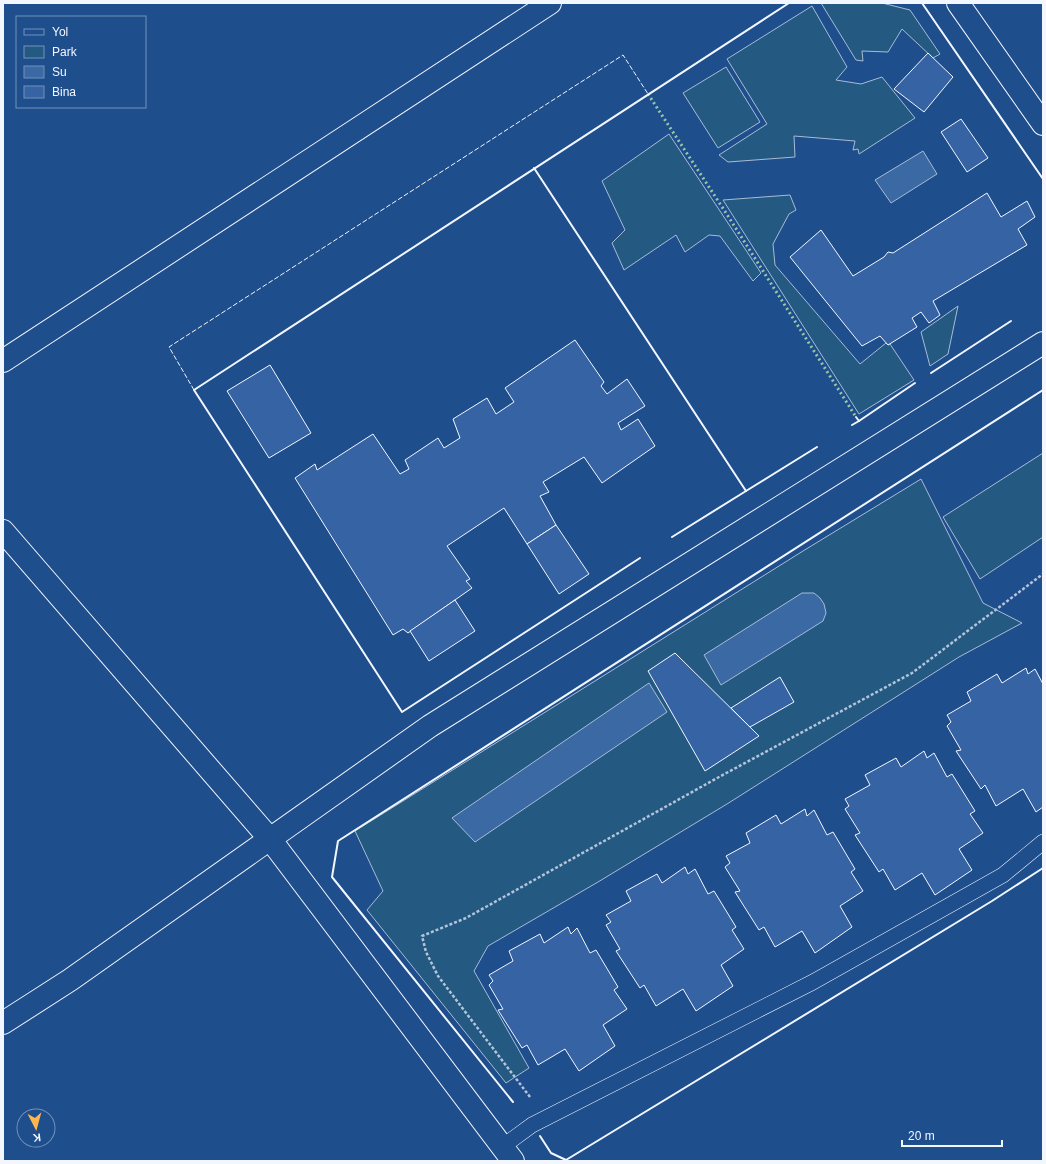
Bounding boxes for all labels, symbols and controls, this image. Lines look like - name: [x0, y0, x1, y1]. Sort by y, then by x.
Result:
- legend: [16, 16, 146, 108]
- text: Yol: [52, 25, 68, 39]
- text: Park: [52, 45, 78, 59]
- text: Su: [52, 65, 67, 79]
- text: Bina: [52, 85, 76, 99]
- north arrow: [16, 1108, 56, 1148]
- scale bar: [902, 1122, 1002, 1148]
- text: 20 m: [908, 1129, 935, 1143]
- text: K: [32, 1132, 42, 1144]

